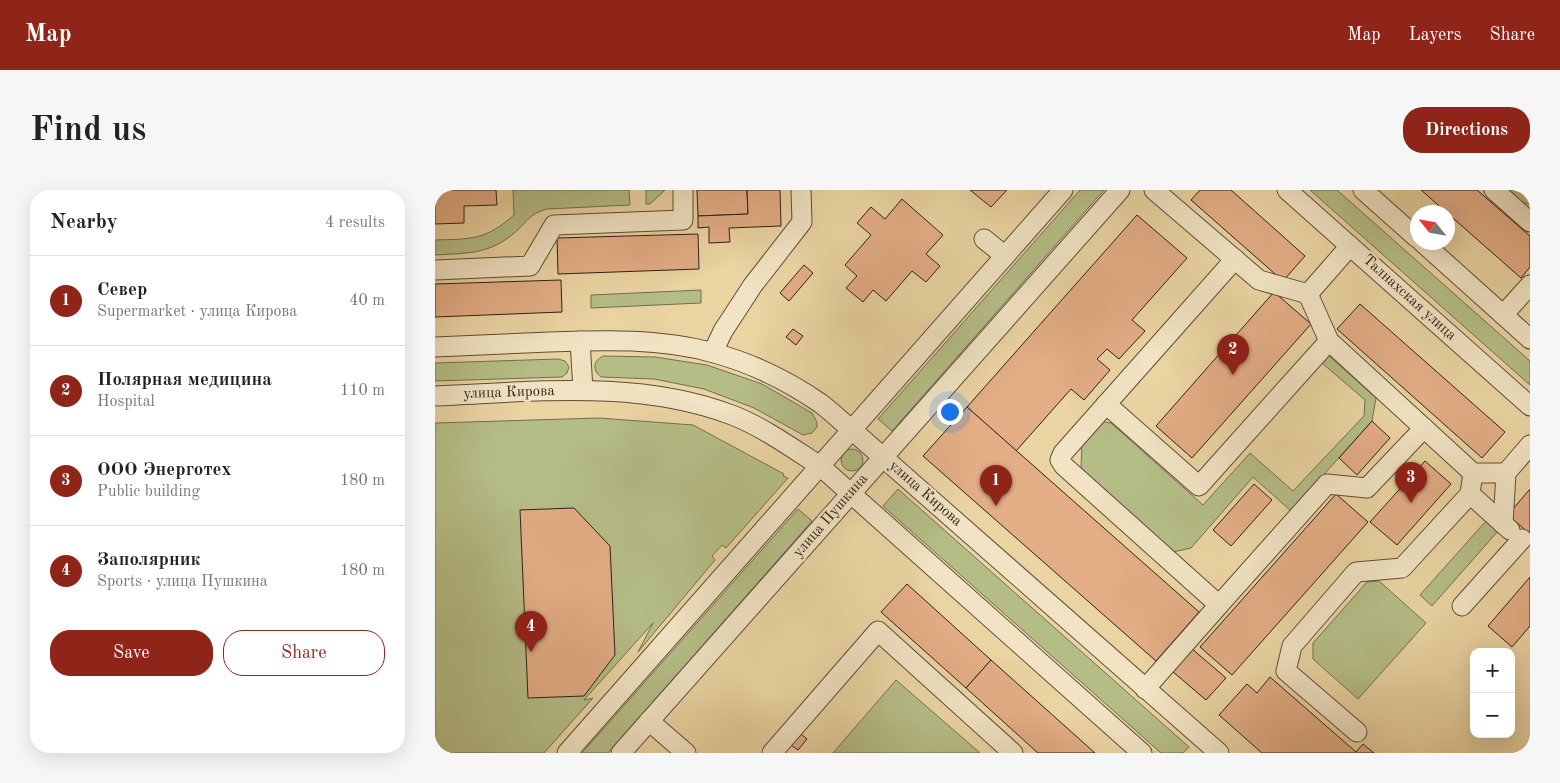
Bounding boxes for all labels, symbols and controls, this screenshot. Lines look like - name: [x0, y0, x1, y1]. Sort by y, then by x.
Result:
- text: Map: [25, 23, 72, 47]
- text: Map: [1347, 26, 1381, 44]
- text: Layers: [1409, 26, 1461, 44]
- text: Share: [1489, 26, 1535, 44]
- button: Directions: [1403, 107, 1530, 153]
- text: Find us: [30, 113, 146, 148]
- north arrow: [1410, 205, 1455, 250]
- text: Nearby: [50, 212, 118, 233]
- text: 4 results: [325, 215, 385, 231]
- street label: Талнахская улица: [1359, 252, 1459, 344]
- text: Север: [97, 281, 147, 300]
- text: 1: [61, 293, 71, 309]
- text: 40 m: [349, 293, 385, 309]
- text: Supermarket · улица Кирова: [97, 304, 297, 320]
- pin: 2: [1217, 334, 1249, 375]
- text: Полярная медицина: [97, 371, 272, 390]
- text: 2: [61, 383, 71, 399]
- text: 110 m: [340, 383, 385, 399]
- street label: улица Кирова: [463, 384, 556, 402]
- text: Hospital: [97, 394, 155, 410]
- your location: [937, 399, 963, 425]
- street label: улица Кирова: [886, 458, 965, 530]
- text: ООО Энерготех: [97, 461, 231, 480]
- pin: 3: [1395, 462, 1427, 503]
- pin: 1: [980, 465, 1012, 506]
- street label: улица Пушкина: [791, 471, 871, 561]
- text: 3: [61, 473, 71, 489]
- text: 180 m: [340, 473, 385, 489]
- text: Public building: [97, 484, 200, 500]
- text: Заполярник: [97, 551, 201, 570]
- text: 4: [61, 563, 71, 579]
- text: 180 m: [340, 563, 385, 579]
- text: Sports · улица Пушкина: [97, 574, 268, 590]
- pin: 4: [515, 611, 547, 652]
- button: Save: [50, 630, 213, 676]
- button: Share: [223, 630, 385, 676]
- map controls: [1470, 648, 1515, 738]
- button: +: [1470, 648, 1515, 693]
- button: −: [1470, 693, 1515, 738]

